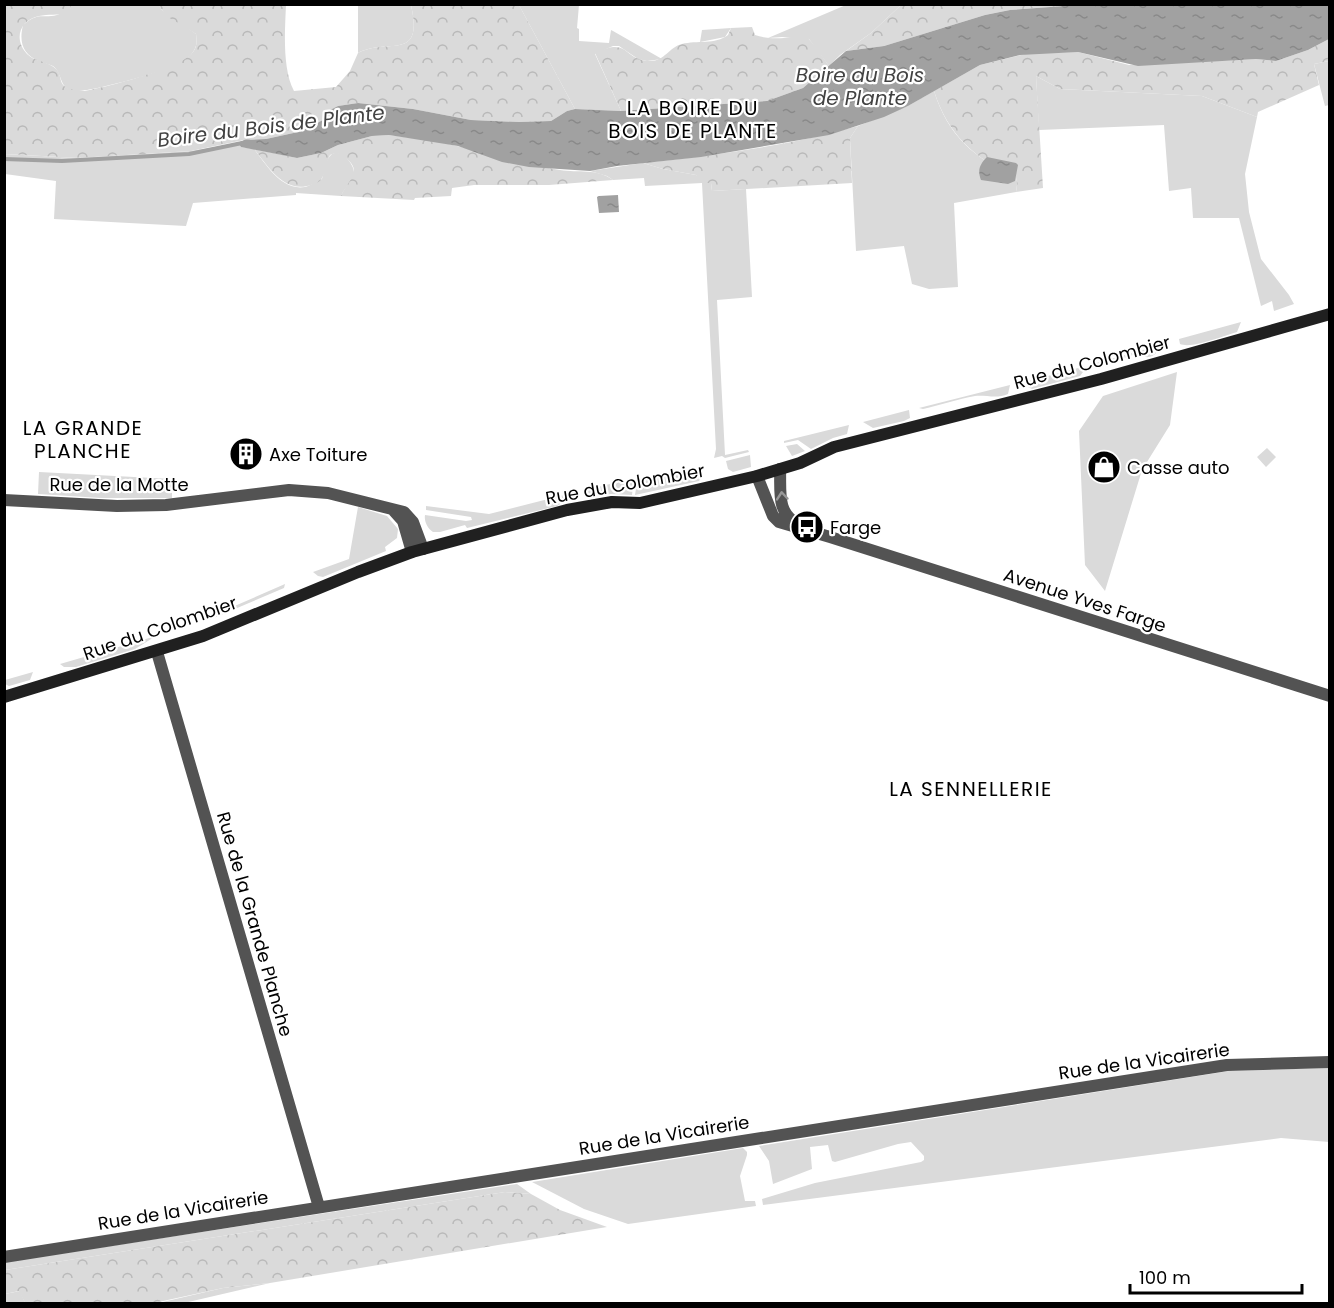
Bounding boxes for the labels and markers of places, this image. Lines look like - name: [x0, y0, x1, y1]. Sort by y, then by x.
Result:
- building icon: Axe Toiture: [228, 436, 264, 472]
- place label: Axe Toiture: [269, 442, 367, 467]
- shop icon: Casse auto: [1086, 449, 1122, 485]
- place label: Casse auto: [1127, 455, 1230, 480]
- bus stop icon: Farge: [789, 509, 825, 545]
- place label: Farge: [830, 515, 881, 540]

